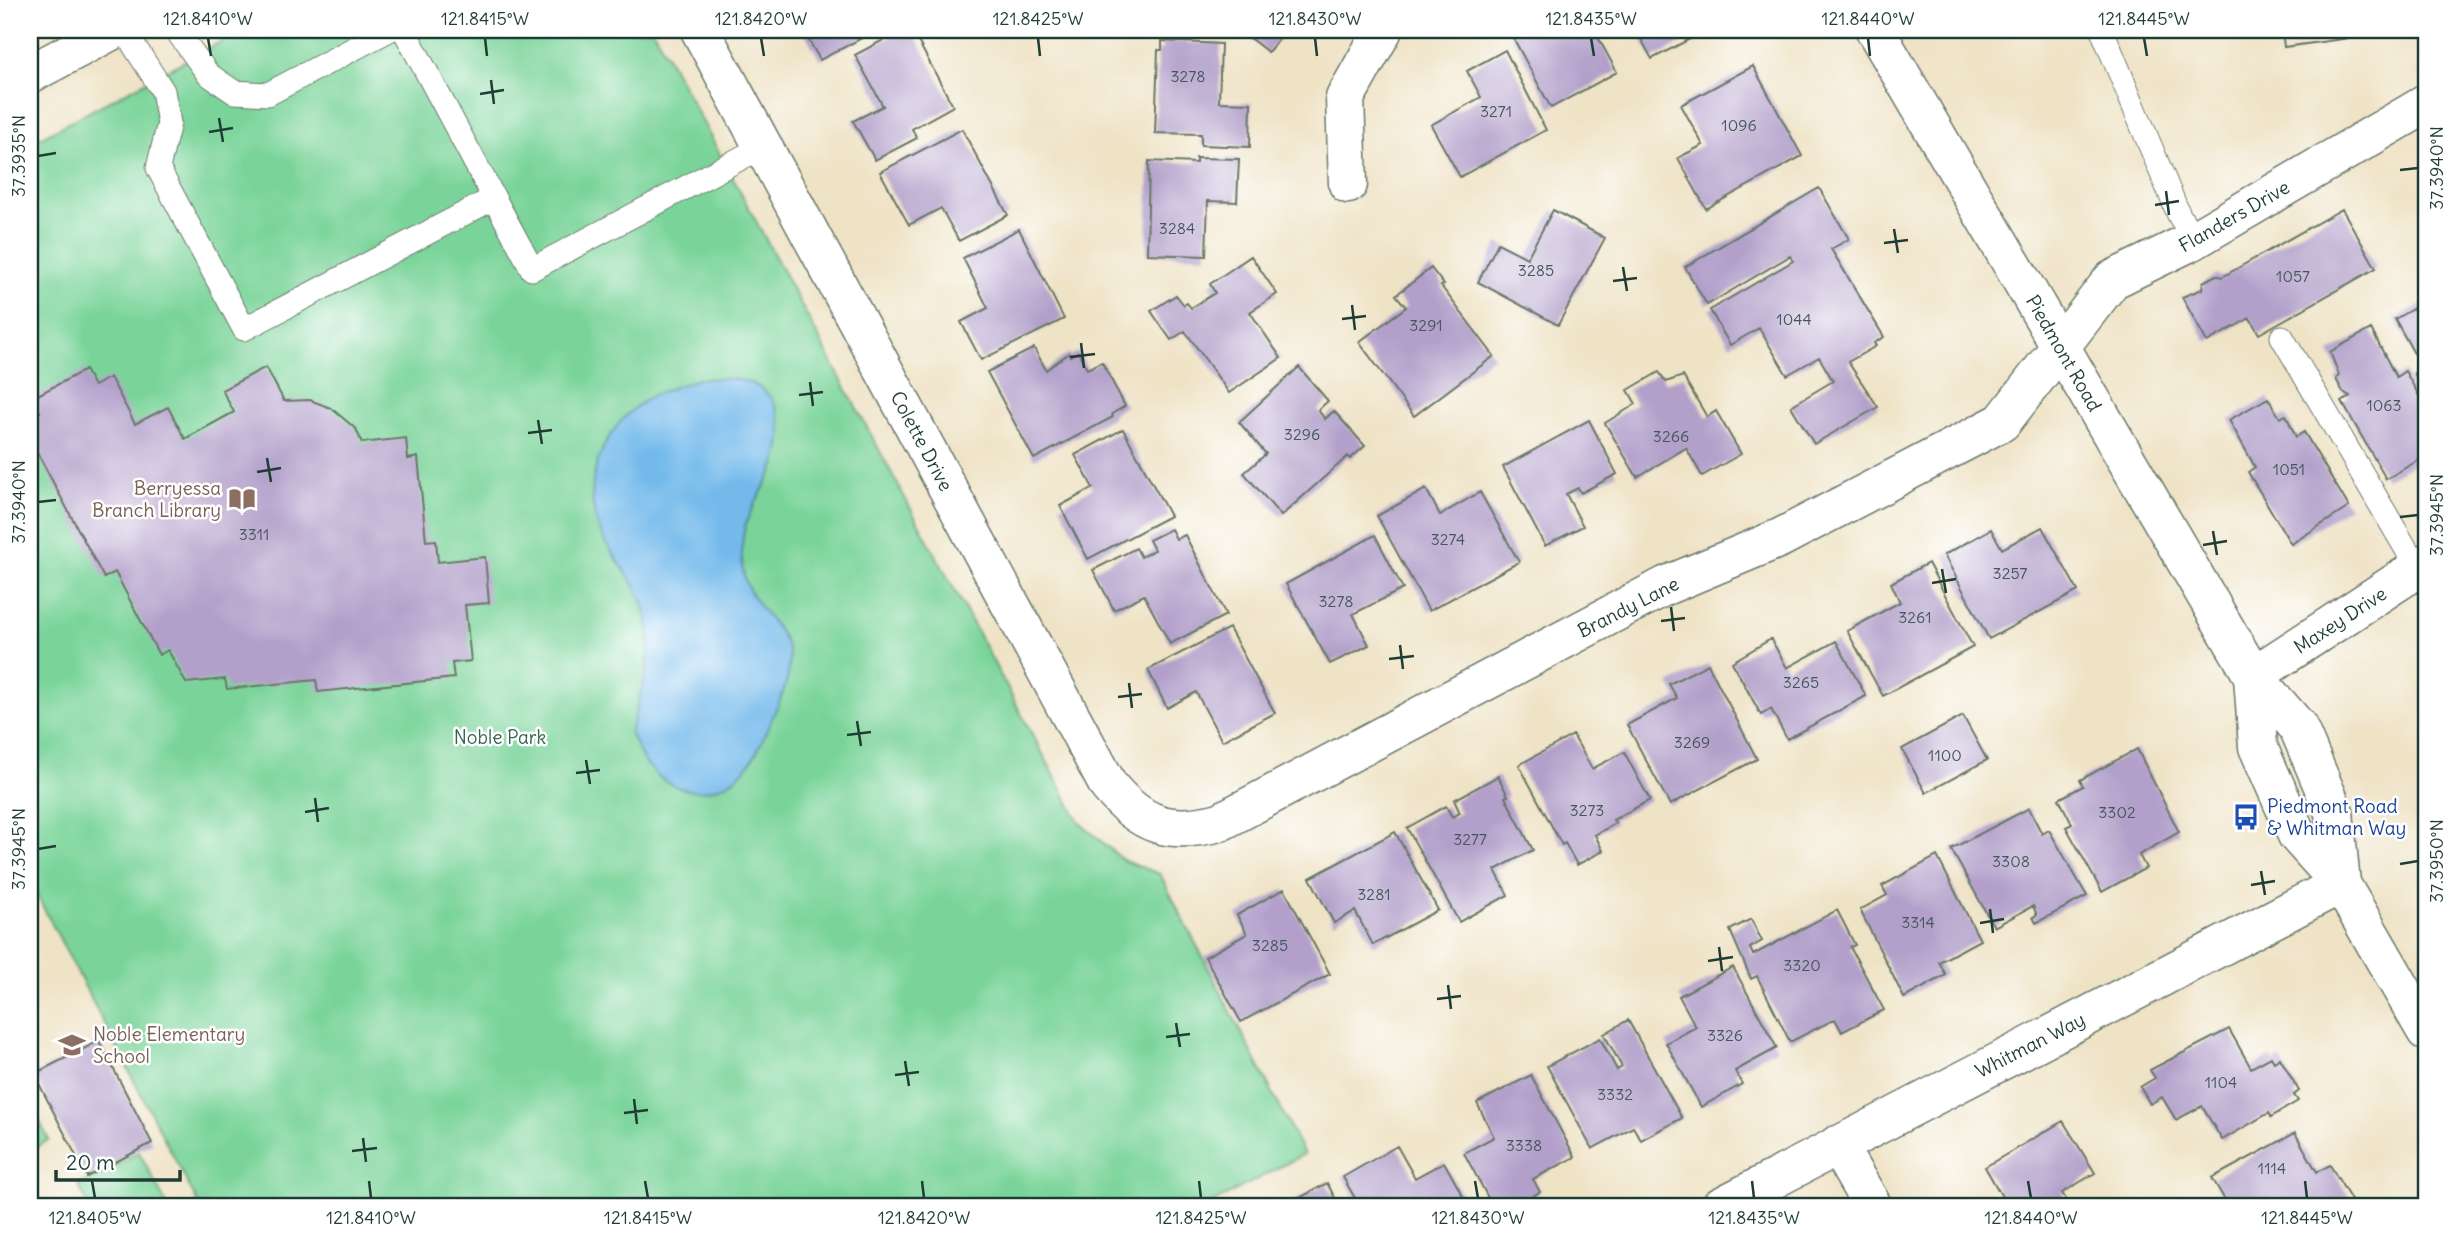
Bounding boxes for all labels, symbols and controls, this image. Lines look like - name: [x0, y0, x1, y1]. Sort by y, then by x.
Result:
- text: 121.8410°W: [163, 7, 253, 30]
- text: 121.8415°W: [441, 7, 529, 30]
- text: 121.8420°W: [715, 7, 807, 30]
- text: 121.8425°W: [992, 7, 1084, 30]
- text: 121.8430°W: [1268, 7, 1362, 30]
- text: 121.8435°W: [1545, 7, 1637, 30]
- text: 121.8440°W: [1821, 7, 1915, 30]
- text: 121.8445°W: [2098, 7, 2190, 30]
- house number: 3278: [1171, 66, 1205, 86]
- house number: 3271: [1480, 101, 1512, 121]
- text: 37.3935°N: [7, 115, 30, 197]
- house number: 1096: [1721, 115, 1757, 135]
- text: 37.3940°N: [2425, 126, 2448, 210]
- street label: Flanders Drive: [2174, 175, 2294, 257]
- house number: 3284: [1159, 218, 1195, 238]
- house number: 3285: [1518, 260, 1554, 280]
- house number: 1057: [2276, 266, 2310, 286]
- street label: Piedmont Road: [2021, 290, 2107, 416]
- house number: 1044: [1776, 309, 1812, 329]
- house number: 3291: [1409, 315, 1443, 335]
- street label: Colette Drive: [886, 387, 958, 495]
- house number: 1063: [2366, 395, 2402, 415]
- house number: 3296: [1284, 424, 1320, 444]
- house number: 3266: [1653, 426, 1689, 446]
- house number: 1051: [2273, 459, 2305, 479]
- text: 37.3940°N: [7, 460, 30, 544]
- text: 37.3945°N: [2425, 474, 2448, 556]
- place label: Berryessa Branch Library: [92, 476, 221, 522]
- library icon: Berryessa Branch Library: [227, 484, 257, 514]
- house number: 3311: [239, 524, 269, 544]
- house number: 3274: [1431, 529, 1465, 549]
- house number: 3257: [1993, 563, 2028, 583]
- street label: Brandy Lane: [1573, 571, 1683, 643]
- street label: Maxey Drive: [2289, 581, 2391, 659]
- house number: 3278: [1319, 591, 1353, 611]
- house number: 3261: [1898, 607, 1932, 627]
- house number: 3265: [1783, 672, 1819, 692]
- park label: Noble Park: [454, 725, 547, 749]
- house number: 3269: [1674, 732, 1710, 752]
- house number: 1100: [1928, 745, 1962, 765]
- place label: Piedmont Road & Whitman Way: [2267, 794, 2406, 840]
- house number: 3273: [1570, 800, 1604, 820]
- house number: 3302: [2098, 802, 2136, 822]
- bus stop icon: Piedmont Road & Whitman Way: [2231, 802, 2261, 832]
- text: 37.3945°N: [7, 808, 30, 890]
- text: 37.3950°N: [2425, 819, 2448, 903]
- house number: 3277: [1453, 829, 1487, 849]
- house number: 3308: [1992, 851, 2030, 871]
- house number: 3281: [1357, 884, 1391, 904]
- house number: 3314: [1901, 912, 1935, 932]
- house number: 3285: [1252, 935, 1288, 955]
- house number: 3320: [1783, 955, 1821, 975]
- street label: Whitman Way: [1971, 1007, 2089, 1083]
- place label: Noble Elementary School: [93, 1022, 245, 1068]
- house number: 3326: [1707, 1025, 1743, 1045]
- school or university icon: Noble Elementary School: [57, 1030, 87, 1060]
- house number: 1104: [2205, 1072, 2237, 1092]
- house number: 3332: [1597, 1084, 1633, 1104]
- house number: 3338: [1506, 1135, 1542, 1155]
- scale bar: [56, 1139, 180, 1183]
- text: 20 m: [66, 1149, 115, 1176]
- house number: 1114: [2258, 1158, 2286, 1178]
- text: 121.8405°W: [48, 1206, 142, 1229]
- text: 121.8410°W: [326, 1206, 416, 1229]
- text: 121.8415°W: [604, 1206, 692, 1229]
- text: 121.8420°W: [878, 1206, 970, 1229]
- text: 121.8425°W: [1155, 1206, 1247, 1229]
- text: 121.8430°W: [1431, 1206, 1525, 1229]
- text: 121.8435°W: [1708, 1206, 1800, 1229]
- text: 121.8440°W: [1984, 1206, 2078, 1229]
- text: 121.8445°W: [2261, 1206, 2353, 1229]

